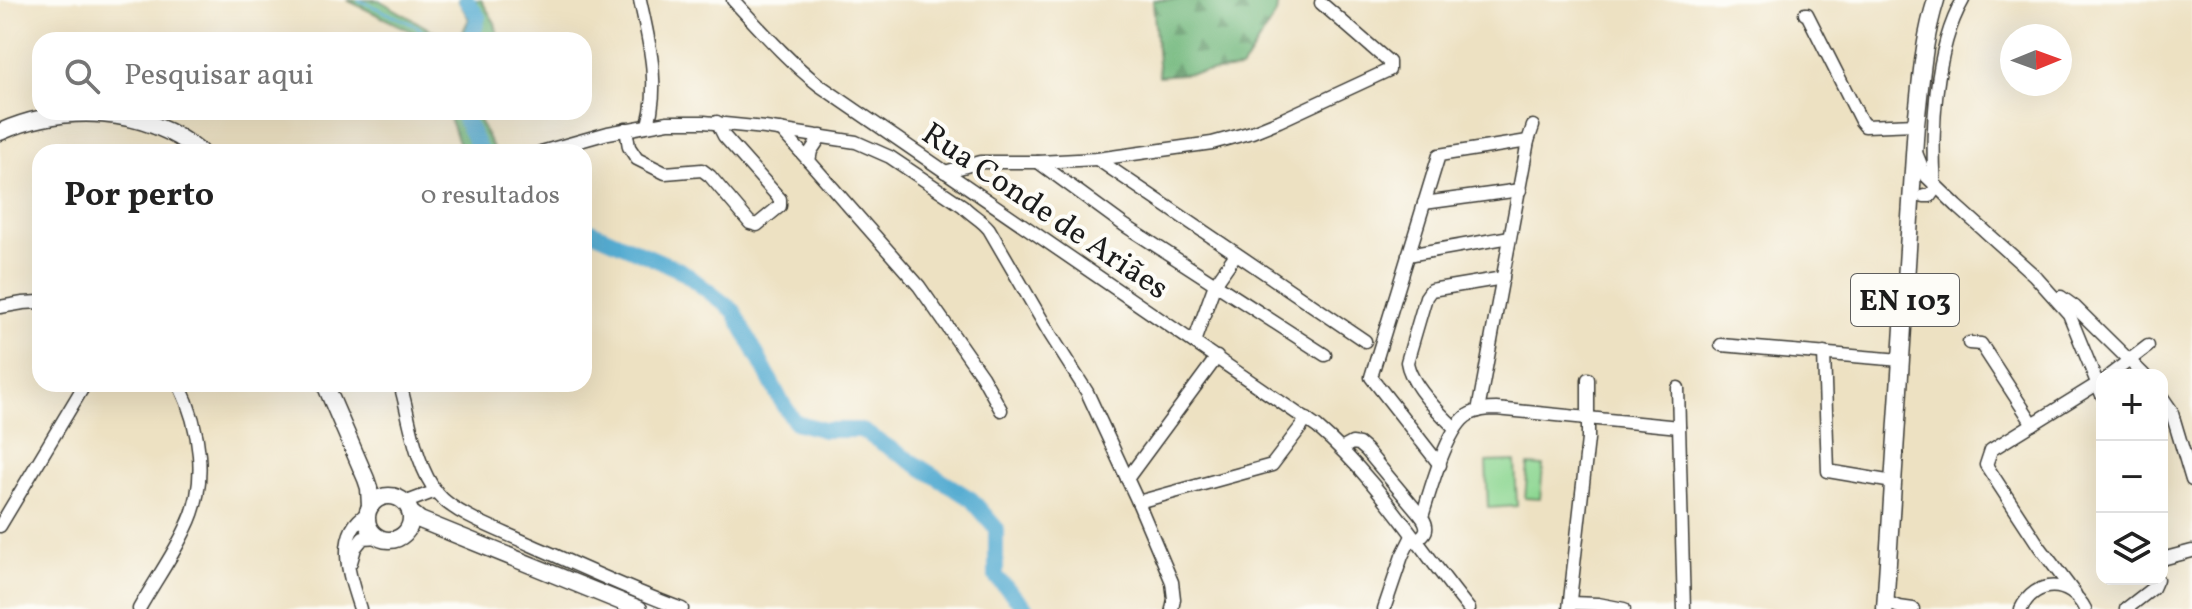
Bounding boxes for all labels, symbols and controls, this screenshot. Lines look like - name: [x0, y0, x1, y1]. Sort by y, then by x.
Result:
- north arrow: [2000, 24, 2072, 96]
- search box: [32, 32, 592, 120]
- icon: search: [60, 54, 104, 98]
- text: Pesquisar aqui: [124, 55, 314, 97]
- street label: Rua Conde de Ariães: [912, 113, 1176, 312]
- text: Por perto: [64, 173, 214, 220]
- text: 0 resultados: [421, 178, 560, 214]
- road number: EN 103: [1851, 274, 1959, 326]
- map controls: [2096, 369, 2168, 585]
- button: +: [2096, 369, 2168, 441]
- button: −: [2096, 441, 2168, 513]
- button: layers: [2096, 513, 2168, 585]

